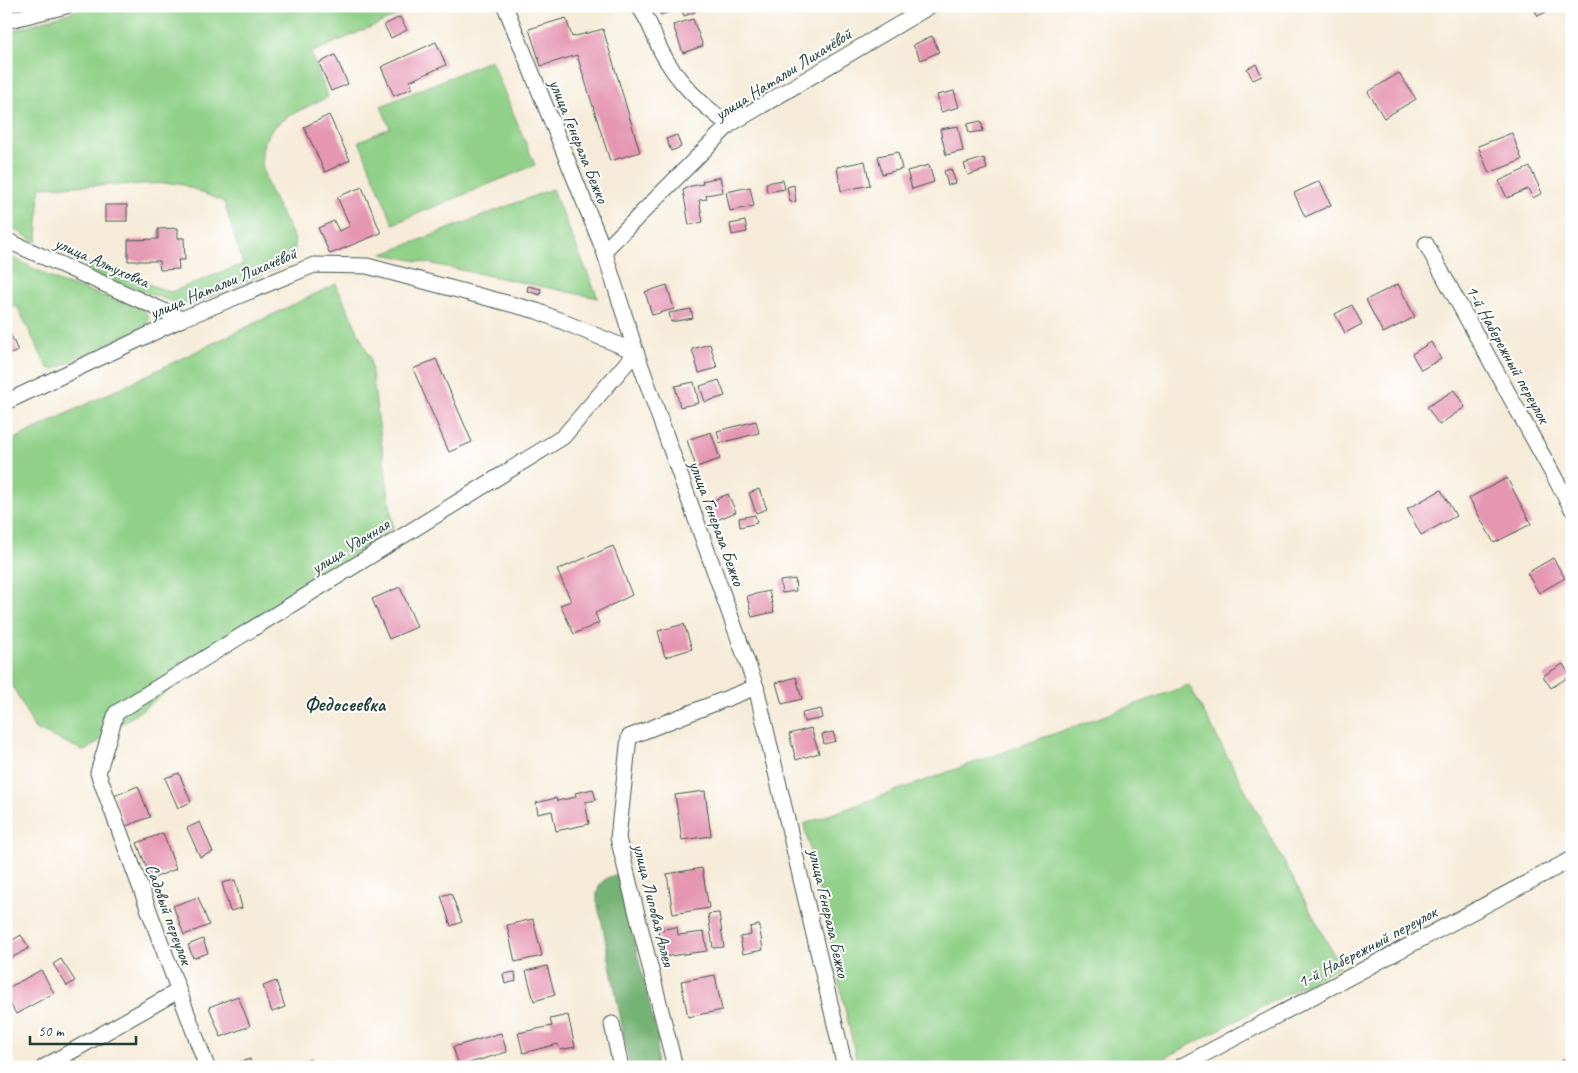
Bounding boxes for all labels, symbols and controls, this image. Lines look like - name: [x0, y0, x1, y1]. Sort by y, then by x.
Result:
- street label: улица Натальи Лихачёвой: [710, 22, 857, 126]
- street label: улица Генерала Бежко: [544, 75, 614, 208]
- street label: улица Алтуховка: [50, 231, 154, 293]
- street label: улица Натальи Лихачёвой: [145, 242, 301, 324]
- street label: 1-й Набережный переулок: [1461, 281, 1556, 429]
- street label: улица Генерала Бежко: [684, 456, 750, 590]
- street label: улица Удачная: [306, 512, 395, 579]
- district label: Федосеевка: [305, 692, 387, 717]
- street label: улица Липовая Аллея: [628, 840, 680, 970]
- street label: улица Генерала Бежко: [803, 845, 855, 981]
- street label: Садовый переулок: [141, 861, 198, 970]
- street label: 1-й Набережный переулок: [1294, 900, 1443, 993]
- scale bar: [30, 1013, 136, 1045]
- text: 50 m: [38, 1022, 65, 1041]

